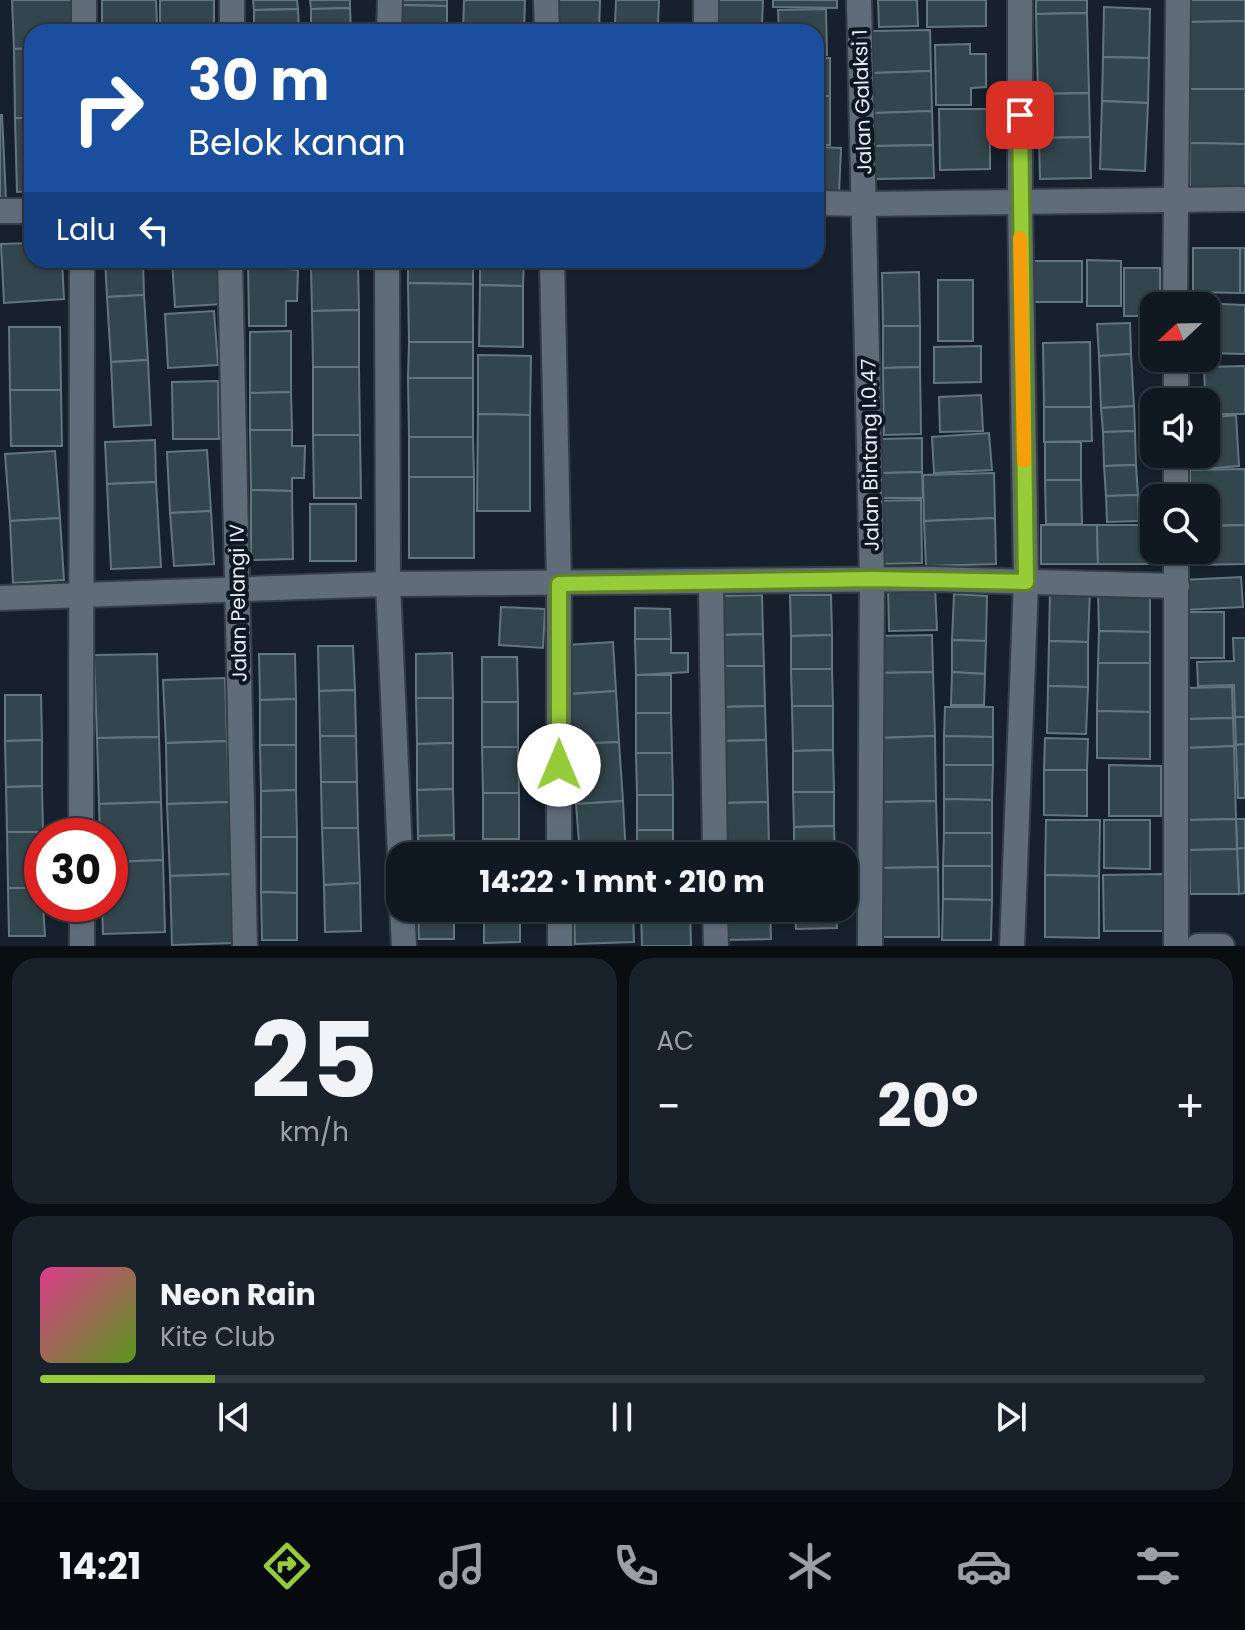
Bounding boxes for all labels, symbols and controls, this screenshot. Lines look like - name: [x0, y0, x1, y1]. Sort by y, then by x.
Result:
- street label: Jalan Galaksi 1: [845, 29, 879, 175]
- text: 30 m: [188, 41, 330, 120]
- icon: right: [56, 56, 160, 160]
- pin: [986, 81, 1054, 149]
- icon: arrive: [998, 93, 1042, 137]
- text: Belok kanan: [188, 117, 406, 168]
- text: Lalu: [56, 208, 116, 251]
- icon: left: [132, 208, 176, 252]
- north arrow: [1140, 292, 1220, 372]
- map controls: [1140, 292, 1220, 564]
- street label: Jalan Bintang I.0.47: [854, 358, 886, 551]
- button: sound: [1140, 388, 1220, 468]
- button: search: [1140, 484, 1220, 564]
- street label: Jalan Pelangi IV: [223, 523, 253, 682]
- position arrow: [517, 723, 601, 807]
- speed limit sign: 30: [24, 818, 128, 922]
- text: 14:22 · 1 mnt · 210 m: [479, 860, 765, 903]
- text: 25: [251, 988, 378, 1133]
- text: AC: [657, 1023, 694, 1059]
- text: 20°: [877, 1064, 978, 1148]
- text: −: [657, 1076, 681, 1137]
- text: +: [1175, 1076, 1205, 1137]
- text: km/h: [280, 1114, 349, 1150]
- text: Neon Rain: [160, 1273, 316, 1316]
- text: Kite Club: [160, 1319, 275, 1355]
- icon: previous: [212, 1395, 256, 1439]
- icon: pause: [600, 1395, 644, 1439]
- icon: next: [989, 1395, 1033, 1439]
- icon: directions: [259, 1538, 315, 1594]
- icon: music: [434, 1538, 490, 1594]
- icon: phone: [608, 1538, 664, 1594]
- icon: climate: [782, 1538, 838, 1594]
- icon: car: [956, 1538, 1012, 1594]
- icon: filters: [1130, 1538, 1186, 1594]
- text: 14:21: [59, 1541, 141, 1592]

